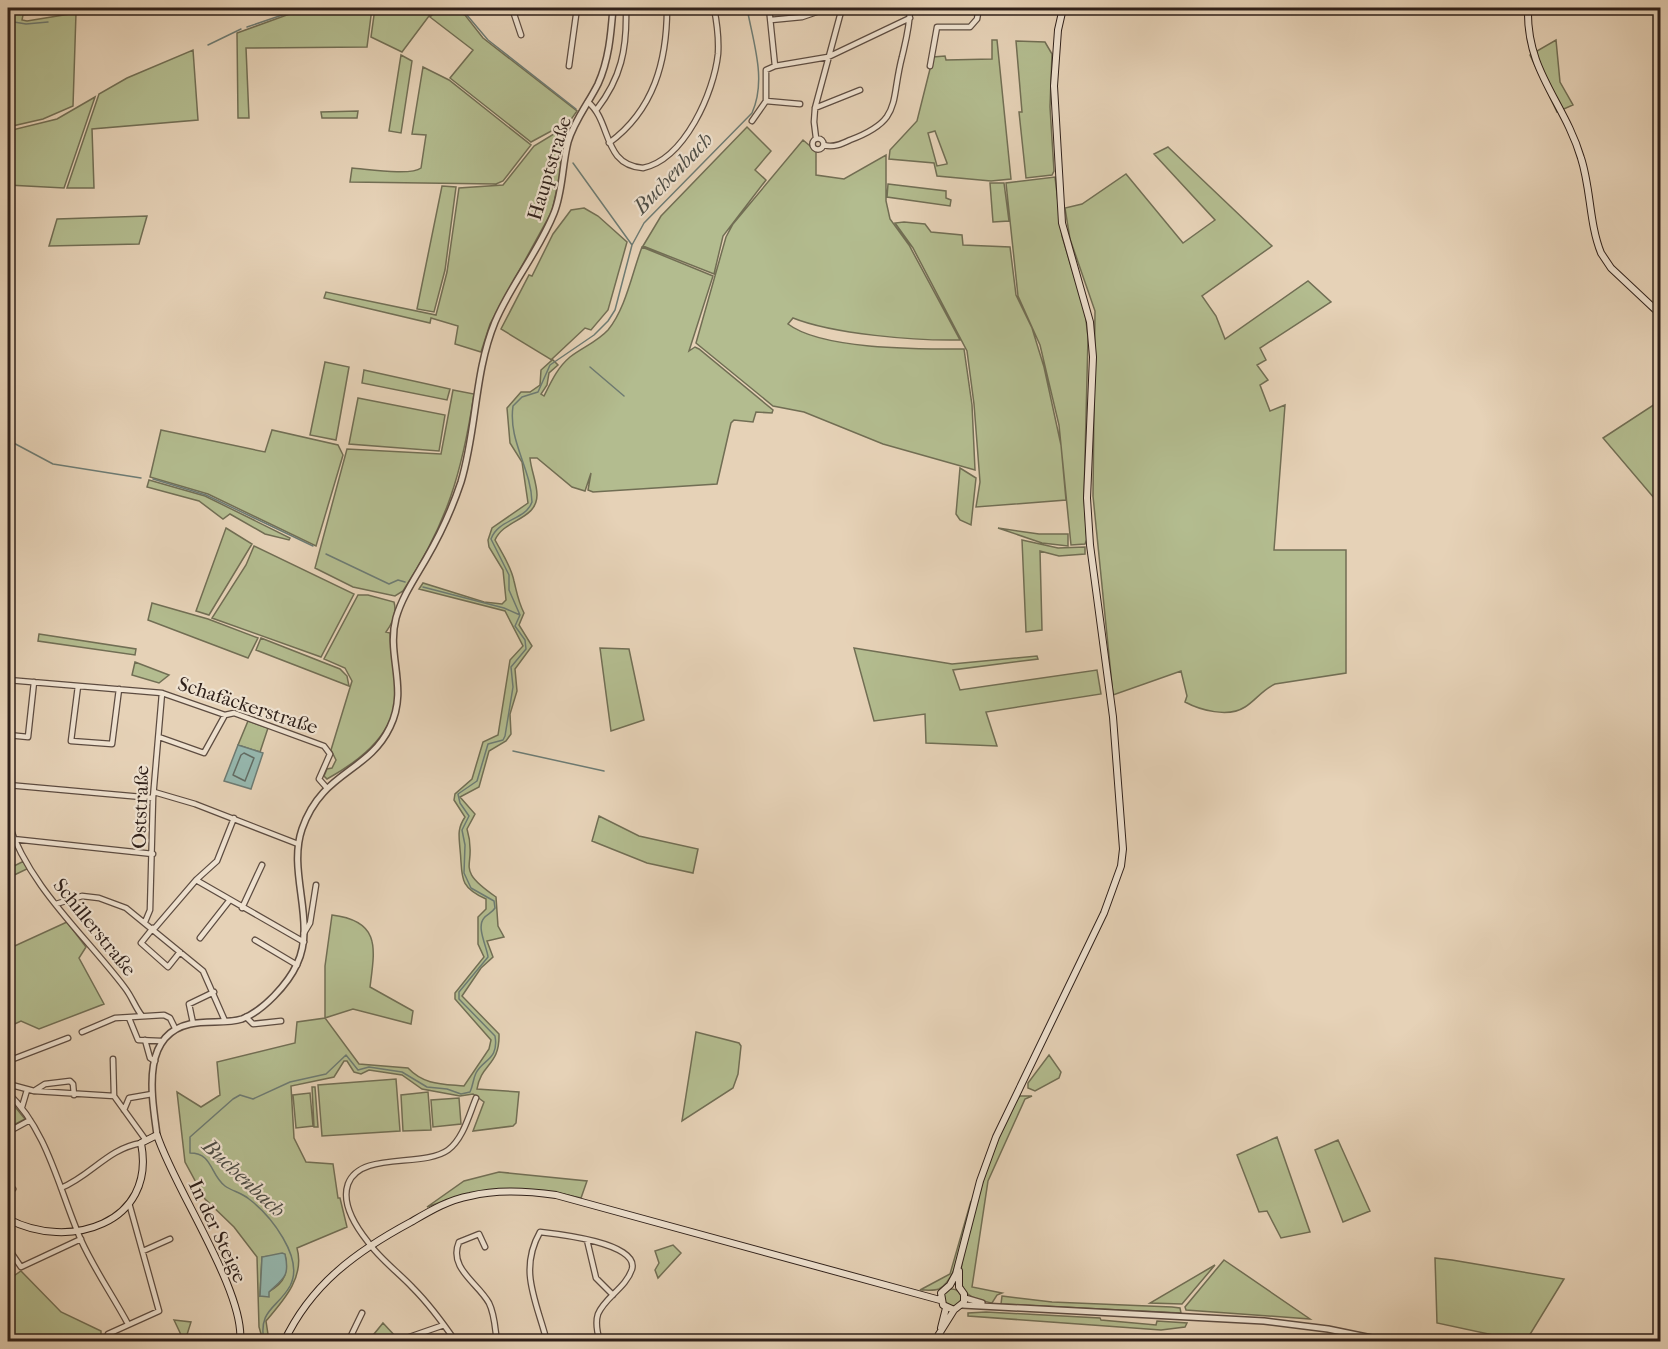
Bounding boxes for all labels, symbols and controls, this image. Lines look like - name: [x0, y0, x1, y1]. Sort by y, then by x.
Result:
- street label: Hauptstraße: [523, 113, 576, 223]
- water label: Buchenbach: [628, 127, 718, 219]
- street label: Schafäckerstraße: [175, 672, 321, 739]
- street label: Oststraße: [128, 765, 153, 849]
- street label: Schillerstraße: [48, 874, 141, 981]
- water label: Buchenbach: [197, 1133, 290, 1222]
- street label: In der Steige: [184, 1176, 251, 1286]

